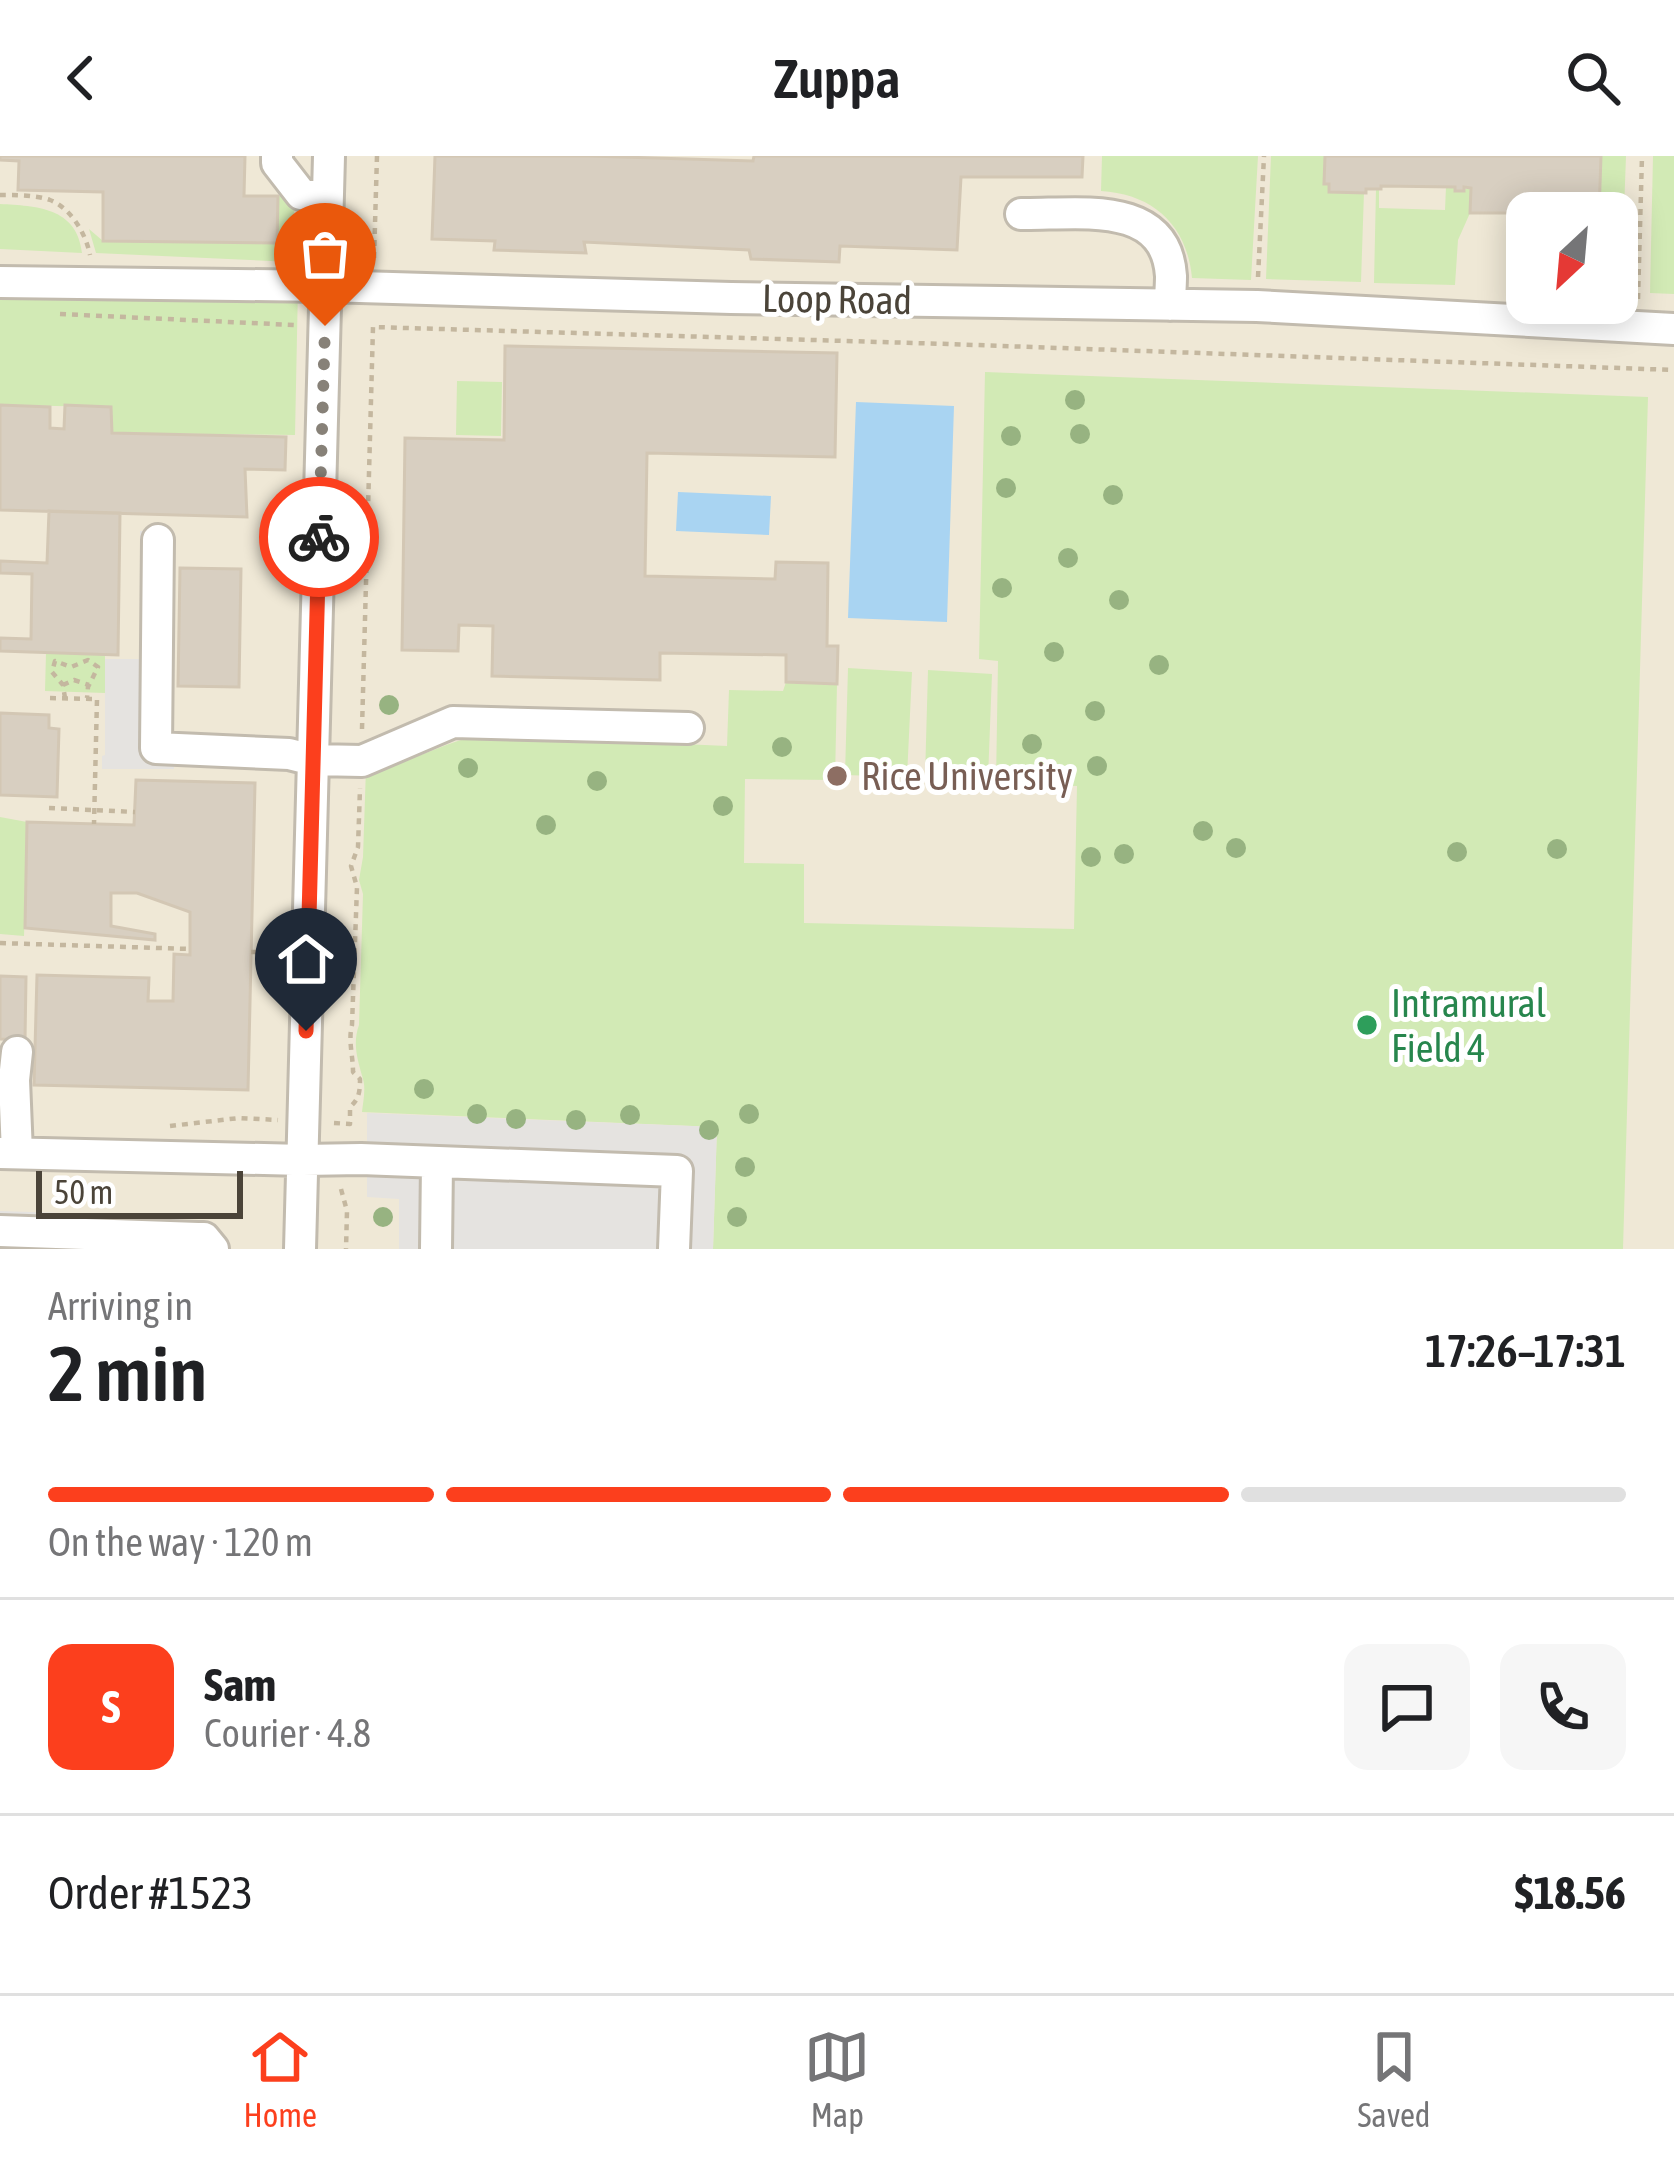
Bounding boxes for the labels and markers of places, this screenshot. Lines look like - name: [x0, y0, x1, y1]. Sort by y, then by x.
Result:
- pin: [274, 203, 376, 326]
- place label: Rice University: [861, 754, 1073, 798]
- marker: Rice University: [824, 763, 850, 789]
- pin: [255, 908, 357, 1031]
- place label: Intramural Field 4: [1391, 981, 1546, 1070]
- marker: Intramural Field 4: [1354, 1012, 1380, 1038]

